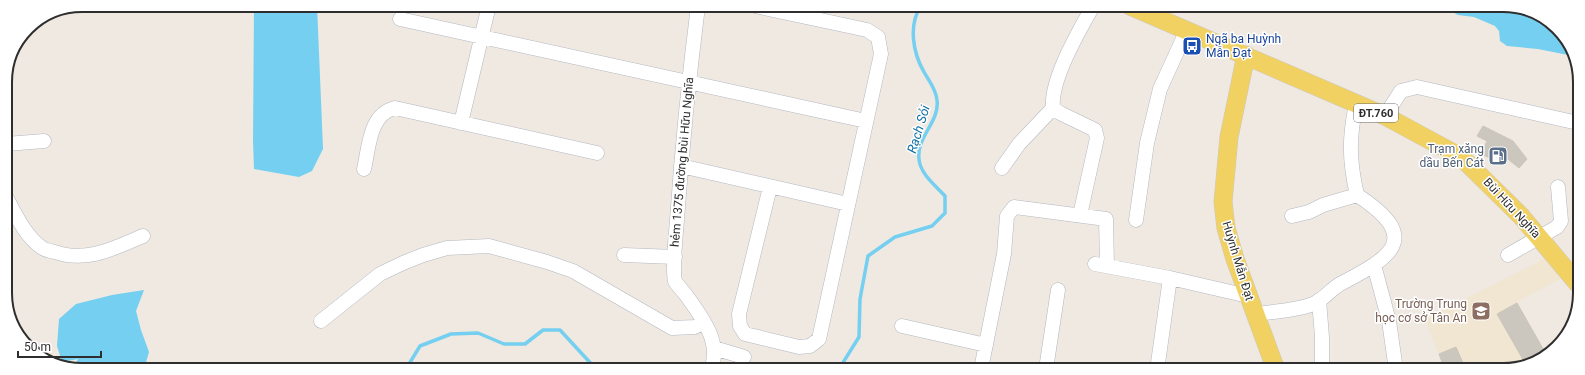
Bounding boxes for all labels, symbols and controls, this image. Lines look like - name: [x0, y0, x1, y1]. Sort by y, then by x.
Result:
- place label: Ngã ba Huỳnh Mẫn Đạt: [1206, 32, 1281, 60]
- bus stop icon: Ngã ba Huỳnh Mẫn Đạt: [1181, 35, 1203, 57]
- street label: hẻm 1375 đường bùi Hữu Nghĩa: [668, 76, 696, 248]
- water label: Rạch Sỏi: [904, 103, 933, 155]
- road number: ĐT.760: [1354, 104, 1398, 122]
- place label: Trạm xăng dầu Bến Cát: [1419, 142, 1484, 170]
- fuel station icon: Trạm xăng dầu Bến Cát: [1487, 145, 1509, 167]
- street label: Bùi Hữu Nghĩa: [1481, 175, 1543, 241]
- street label: Huỳnh Mẫn Đạt: [1219, 220, 1257, 302]
- place label: Trường Trung học cơ sở Tân An: [1375, 297, 1467, 325]
- school or university icon: Trường Trung học cơ sở Tân An: [1470, 300, 1492, 322]
- scale bar: [18, 333, 101, 359]
- text: 50 m: [24, 340, 51, 354]

